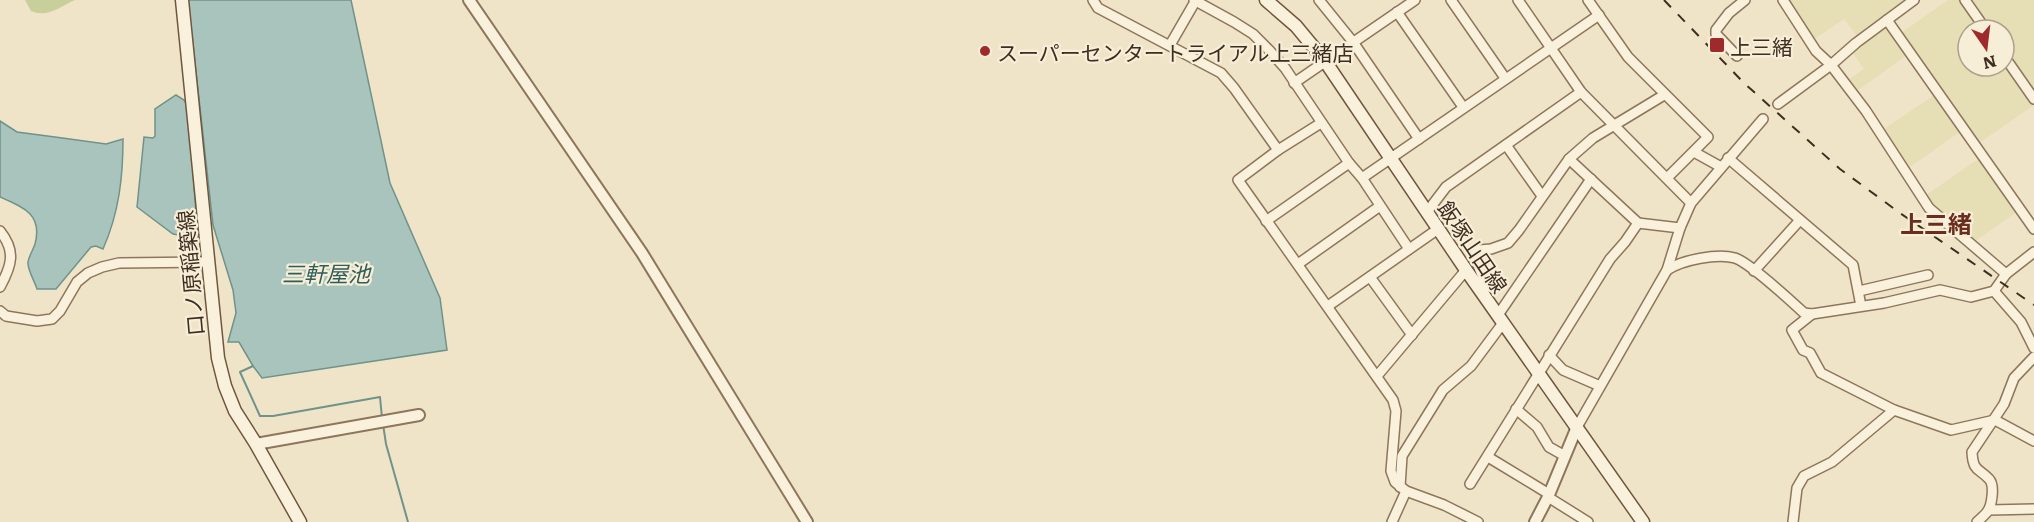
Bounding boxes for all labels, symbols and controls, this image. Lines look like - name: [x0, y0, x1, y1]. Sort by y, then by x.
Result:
- north arrow: [1956, 18, 2016, 78]
- place label: 上三緒: [1730, 30, 1793, 61]
- place label: スーパーセンタートライアル上三緒店: [997, 36, 1354, 67]
- marker: 上三緒: [1708, 36, 1726, 54]
- marker: スーパーセンタートライアル上三緒店: [978, 44, 992, 58]
- text: N: [1980, 50, 1999, 77]
- street label: 飯塚山田線: [1432, 194, 1516, 298]
- district label: 上三緒: [1900, 205, 1972, 240]
- street label: 口ノ原稲築線: [168, 209, 210, 337]
- water label: 三軒屋池: [282, 256, 372, 289]

